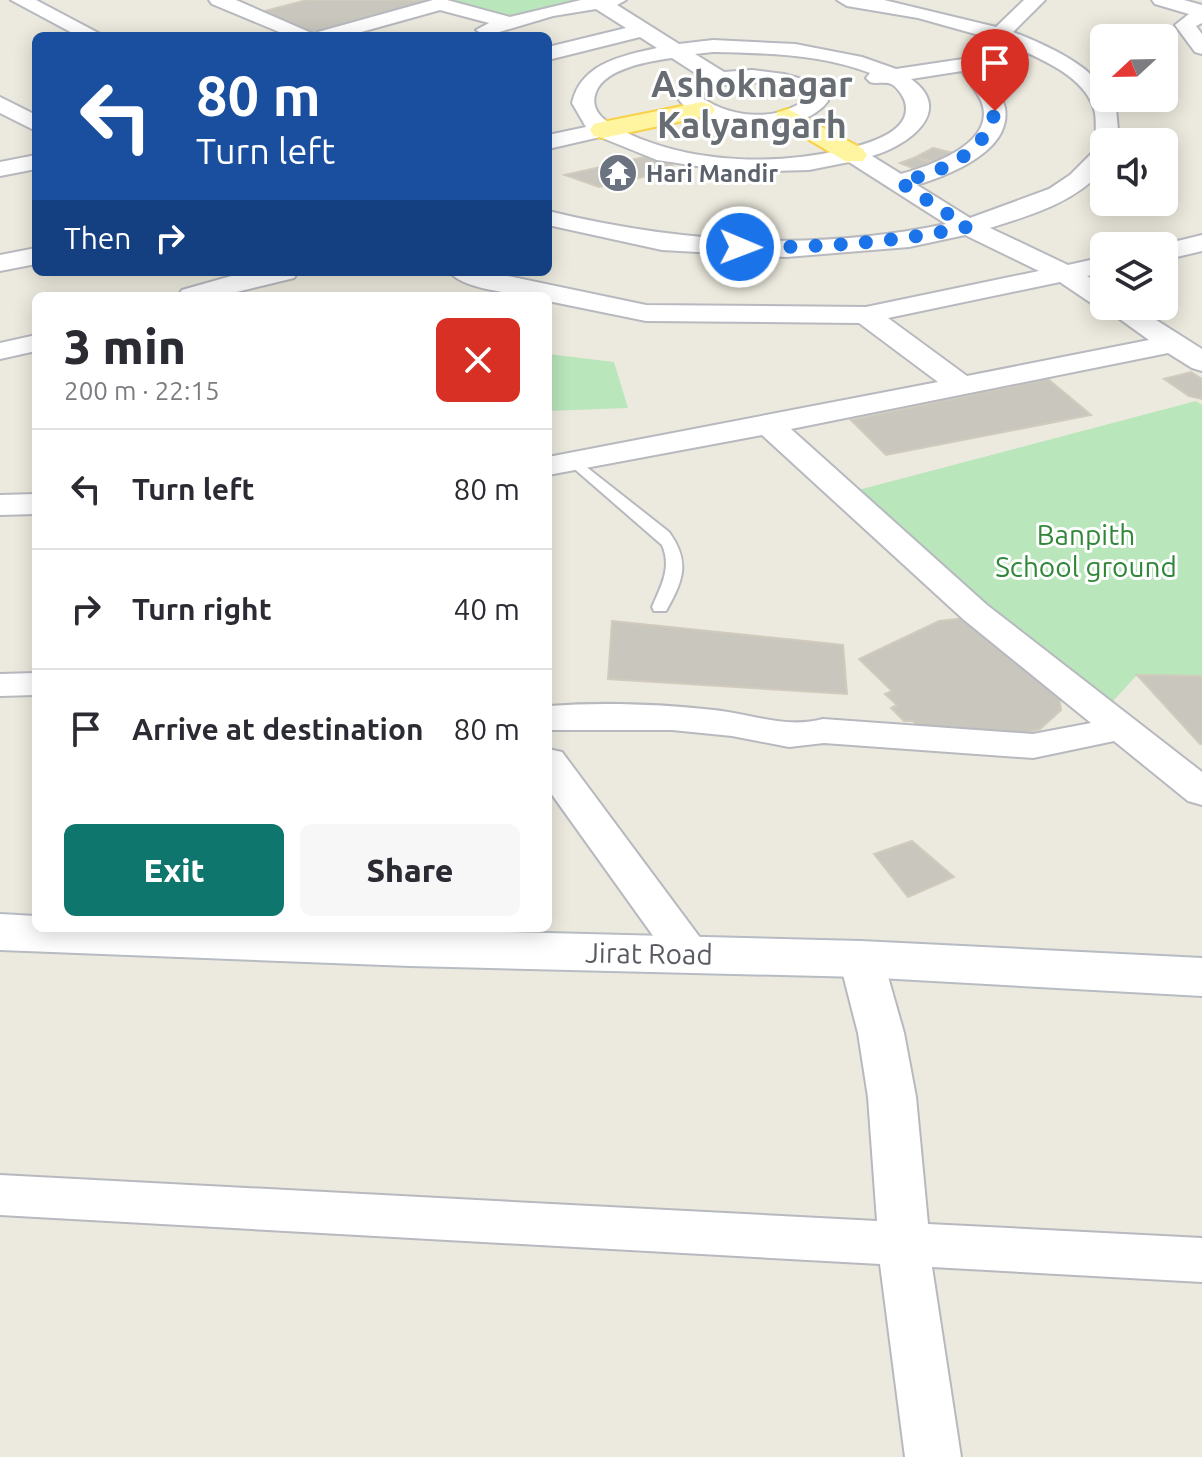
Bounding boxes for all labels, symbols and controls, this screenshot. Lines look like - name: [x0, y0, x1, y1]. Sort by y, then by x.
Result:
- north arrow: [1090, 24, 1178, 112]
- map controls: [1090, 24, 1178, 320]
- pin: [961, 29, 1029, 111]
- icon: arrive: [973, 41, 1017, 85]
- district label: Ashoknagar Kalyangarh: [651, 63, 853, 145]
- icon: left: [64, 64, 168, 168]
- text: 80 m: [196, 64, 321, 127]
- button: sound: [1090, 128, 1178, 216]
- text: Turn left: [196, 130, 335, 171]
- temple icon: Hari Mandir: [597, 152, 639, 194]
- place label: Hari Mandir: [646, 160, 778, 187]
- position arrow: [698, 205, 782, 289]
- icon: right: [148, 216, 192, 260]
- text: Then: [64, 221, 132, 255]
- button: layers: [1090, 232, 1178, 320]
- button: close: [436, 318, 520, 402]
- text: 3 min: [64, 319, 186, 373]
- text: 200 m · 22:15: [64, 376, 220, 405]
- icon: left: [64, 467, 108, 511]
- text: Turn left: [132, 472, 254, 506]
- text: 80 m: [453, 472, 520, 506]
- park label: Banpith School ground: [995, 519, 1177, 582]
- icon: right: [64, 587, 108, 631]
- text: Turn right: [132, 592, 272, 626]
- text: 40 m: [453, 592, 520, 626]
- icon: arrive: [64, 707, 108, 751]
- text: Arrive at destination: [132, 712, 424, 746]
- text: 80 m: [453, 712, 520, 746]
- button: Exit: [64, 824, 284, 916]
- button: Share: [300, 824, 520, 916]
- street label: Jirat Road: [585, 936, 713, 970]

